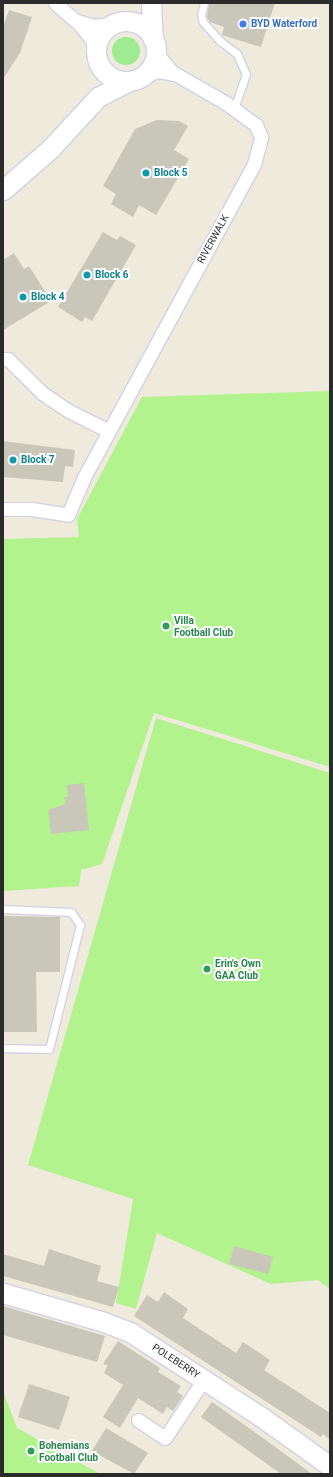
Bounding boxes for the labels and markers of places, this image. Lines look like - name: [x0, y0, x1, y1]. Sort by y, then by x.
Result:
- place label: BYD Waterford: [251, 18, 317, 30]
- marker: BYD Waterford: [238, 19, 248, 29]
- place label: Block 5: [154, 167, 187, 179]
- marker: Block 5: [141, 168, 151, 178]
- place label: Block 6: [95, 269, 128, 281]
- marker: Block 6: [82, 270, 92, 280]
- place label: Block 4: [31, 291, 64, 303]
- marker: Block 4: [18, 292, 28, 302]
- place label: Block 7: [21, 454, 54, 466]
- marker: Block 7: [8, 455, 18, 465]
- place label: Villa Football Club: [174, 614, 233, 638]
- marker: Villa Football Club: [161, 621, 171, 631]
- place label: Erin's Own GAA Club: [215, 957, 261, 980]
- marker: Erin's Own GAA Club: [202, 964, 212, 974]
- place label: Bohemians Football Club: [39, 1439, 98, 1462]
- marker: Bohemians Football Club: [26, 1446, 36, 1456]

